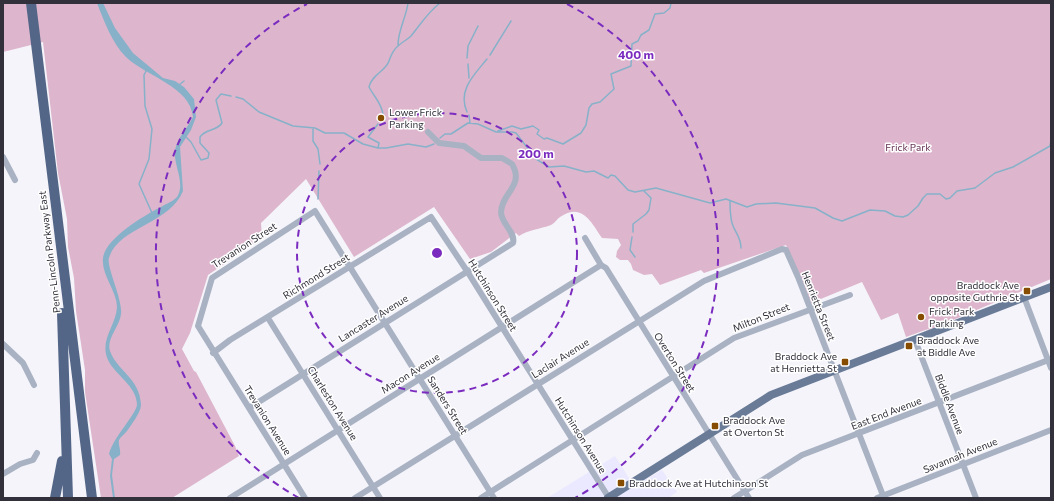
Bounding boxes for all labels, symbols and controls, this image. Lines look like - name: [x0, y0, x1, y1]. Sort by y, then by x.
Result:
- text: 400 m: [618, 47, 654, 61]
- place label: Lower Frick Parking: [389, 106, 443, 130]
- marker: Lower Frick Parking: [376, 113, 386, 123]
- park label: Frick Park: [885, 141, 931, 153]
- text: 200 m: [518, 146, 554, 160]
- street label: Penn-Lincoln Parkway East: [36, 190, 62, 314]
- street label: Trevanion Street: [209, 220, 279, 270]
- centre of rings: [430, 246, 444, 260]
- street label: Richmond Street: [280, 251, 352, 301]
- street label: Hutchinson Street: [466, 257, 520, 333]
- street label: Henrietta Street: [800, 269, 838, 343]
- place label: Braddock Ave opposite Guthrie St: [931, 279, 1019, 303]
- marker: Braddock Ave opposite Guthrie St: [1022, 286, 1032, 296]
- street label: Lancaster Avenue: [336, 292, 410, 344]
- street label: Milton Street: [731, 300, 791, 334]
- place label: Frick Park Parking: [929, 305, 975, 329]
- marker: Frick Park Parking: [916, 312, 926, 322]
- street label: Overton Street: [652, 330, 698, 394]
- place label: Braddock Ave at Biddle Ave: [917, 334, 979, 358]
- street label: Laclair Avenue: [529, 336, 591, 380]
- marker: Braddock Ave at Biddle Ave: [904, 341, 914, 351]
- street label: Macon Avenue: [379, 350, 441, 396]
- place label: Braddock Ave at Henrietta St: [770, 350, 837, 374]
- marker: Braddock Ave at Henrietta St: [840, 357, 850, 367]
- street label: Charleston Avenue: [305, 364, 361, 442]
- street label: Biddle Avenue: [933, 372, 967, 436]
- street label: Sanders Street: [425, 374, 471, 436]
- street label: Trevanion Avenue: [242, 383, 294, 457]
- street label: East End Avenue: [849, 394, 923, 432]
- street label: Hutchinson Avenue: [553, 395, 609, 475]
- place label: Braddock Ave at Overton St: [723, 414, 785, 438]
- marker: Braddock Ave at Overton St: [710, 421, 720, 431]
- street label: Savannah Avenue: [921, 435, 999, 475]
- place label: Braddock Ave at Hutchinson St: [629, 477, 768, 489]
- marker: Braddock Ave at Hutchinson St: [616, 478, 626, 488]

